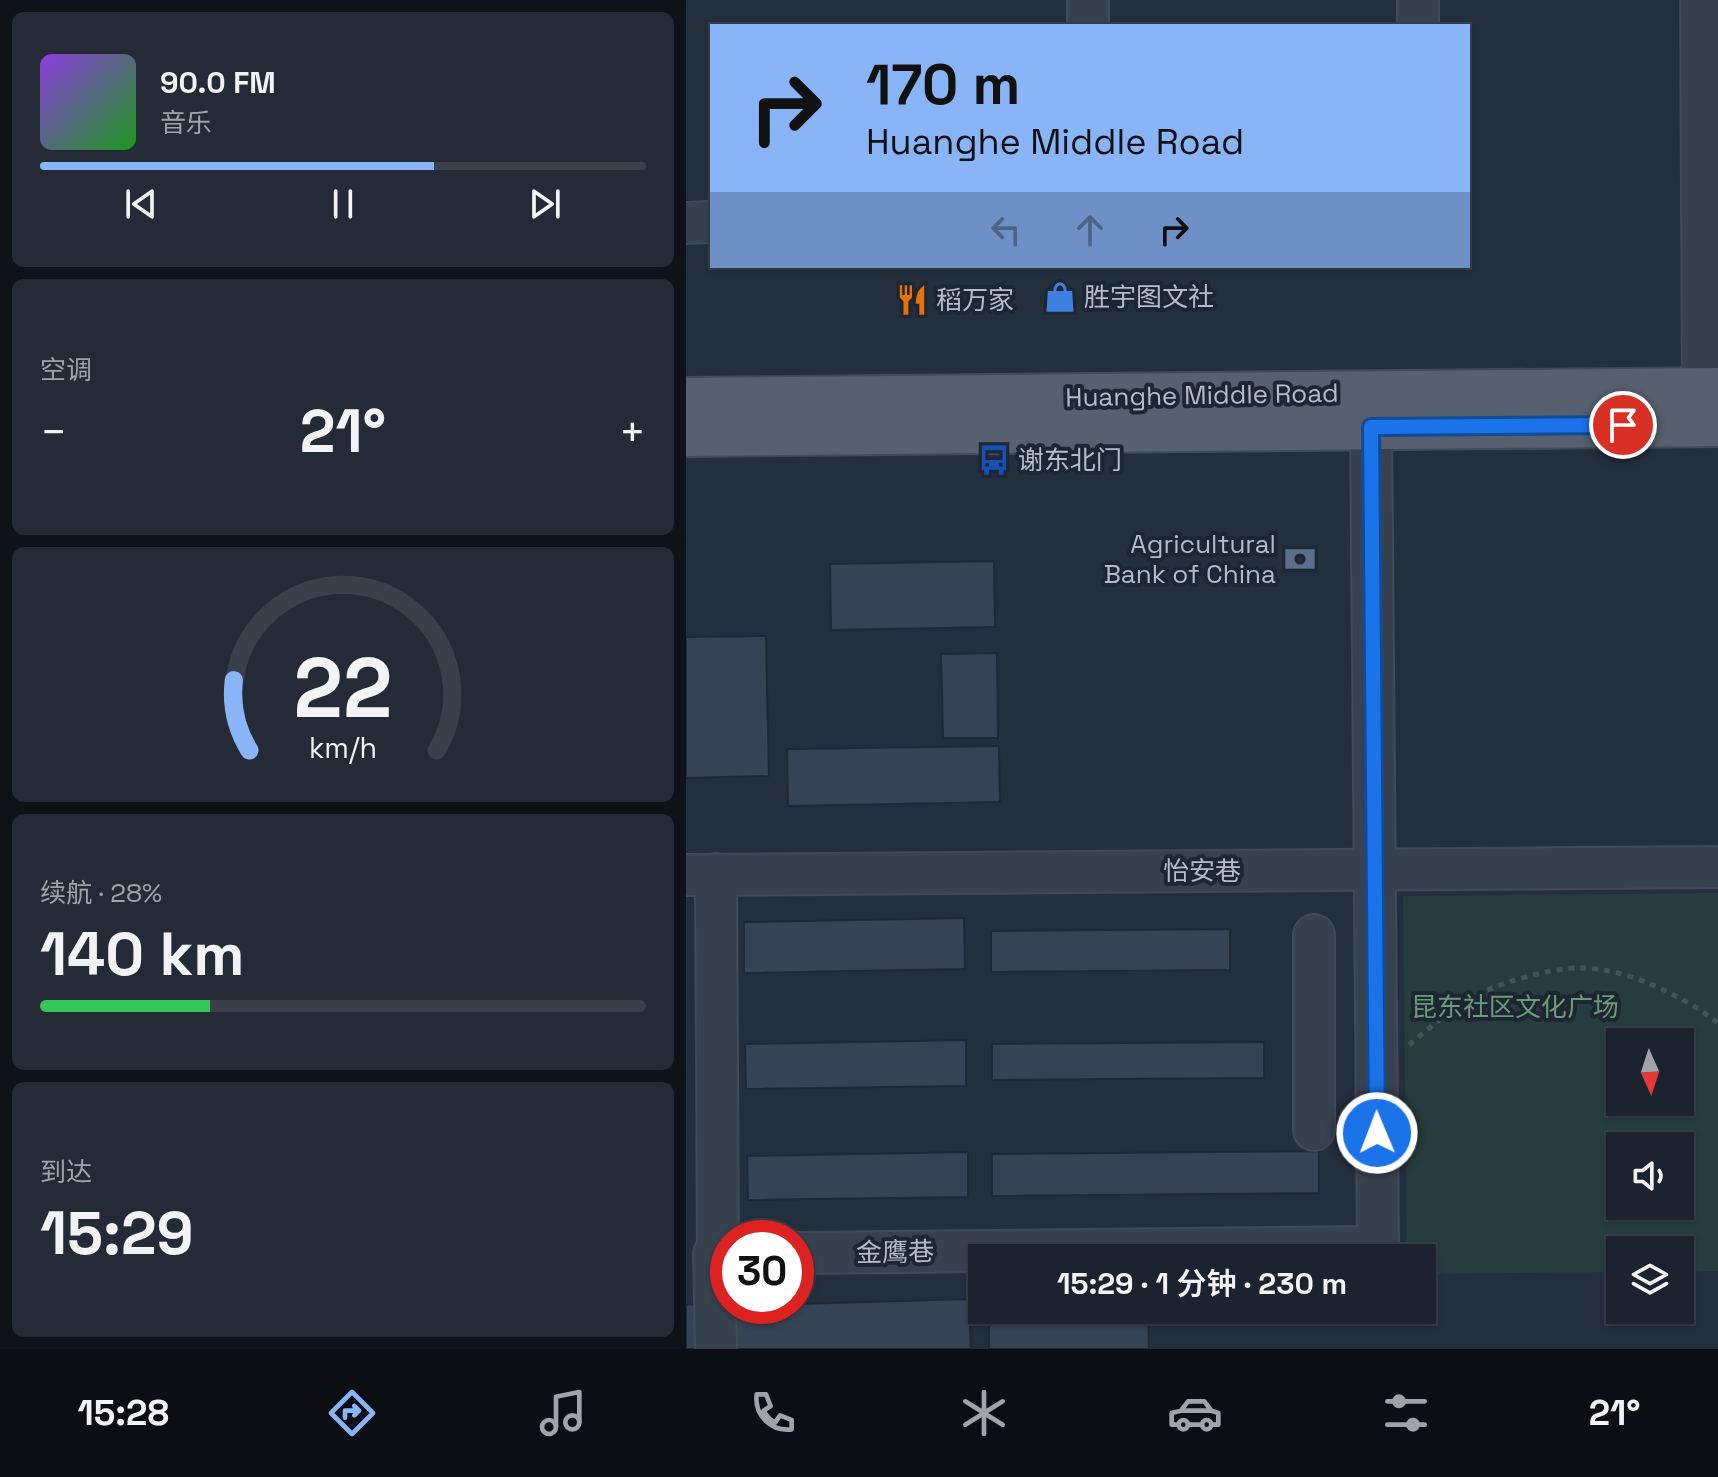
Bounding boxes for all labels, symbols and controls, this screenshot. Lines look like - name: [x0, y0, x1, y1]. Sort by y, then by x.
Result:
- text: 170 m: [866, 49, 1020, 120]
- icon: right: [734, 56, 838, 160]
- text: 90.0 FM: [160, 63, 276, 102]
- text: 音乐: [160, 106, 212, 140]
- text: Huanghe Middle Road: [866, 119, 1244, 165]
- icon: previous: [119, 182, 163, 226]
- icon: pause: [321, 182, 365, 226]
- icon: next: [523, 182, 567, 226]
- icon: left: [984, 208, 1028, 252]
- icon: ahead: [1068, 208, 1112, 252]
- icon: right: [1152, 208, 1196, 252]
- shop icon: 胜宇图文社: [1043, 280, 1077, 314]
- place label: 胜宇图文社: [1084, 280, 1214, 314]
- restaurant icon: 稻万家: [895, 283, 929, 317]
- place label: 稻万家: [936, 283, 1014, 317]
- text: 空调: [40, 353, 92, 387]
- street label: Huanghe Middle Road: [1065, 376, 1339, 414]
- pin: [1589, 391, 1657, 459]
- text: 21°: [300, 393, 386, 470]
- icon: arrive: [1601, 403, 1645, 447]
- text: −: [40, 404, 67, 460]
- text: +: [619, 404, 646, 460]
- bus stop icon: 谢东北门: [977, 443, 1011, 477]
- place label: 谢东北门: [1018, 443, 1122, 477]
- place label: Agricultural Bank of China: [1104, 527, 1276, 591]
- bank icon: Agricultural Bank of China: [1283, 542, 1317, 576]
- text: 22: [294, 634, 392, 740]
- text: km/h: [309, 730, 377, 766]
- street label: 怡安巷: [1163, 854, 1241, 888]
- text: 续航 · 28%: [40, 876, 162, 910]
- text: 140 km: [40, 916, 244, 993]
- park label: 昆东社区文化广场: [1411, 990, 1619, 1024]
- north arrow: [1606, 1028, 1694, 1116]
- map controls: [1606, 1028, 1694, 1324]
- position arrow: [1335, 1091, 1419, 1175]
- button: sound: [1606, 1132, 1694, 1220]
- text: 到达: [40, 1155, 92, 1189]
- text: 15:29: [40, 1195, 193, 1272]
- speed limit sign: 30: [710, 1220, 814, 1324]
- street label: 金鹰巷: [856, 1234, 934, 1270]
- button: layers: [1606, 1236, 1694, 1324]
- text: 15:29 · 1 分钟 · 230 m: [1057, 1264, 1347, 1303]
- icon: directions: [324, 1385, 380, 1441]
- icon: music: [535, 1385, 591, 1441]
- icon: phone: [745, 1385, 801, 1441]
- icon: climate: [956, 1385, 1012, 1441]
- icon: car: [1167, 1385, 1223, 1441]
- icon: filters: [1378, 1385, 1434, 1441]
- text: 15:28: [77, 1390, 169, 1436]
- text: 21°: [1589, 1390, 1641, 1436]

